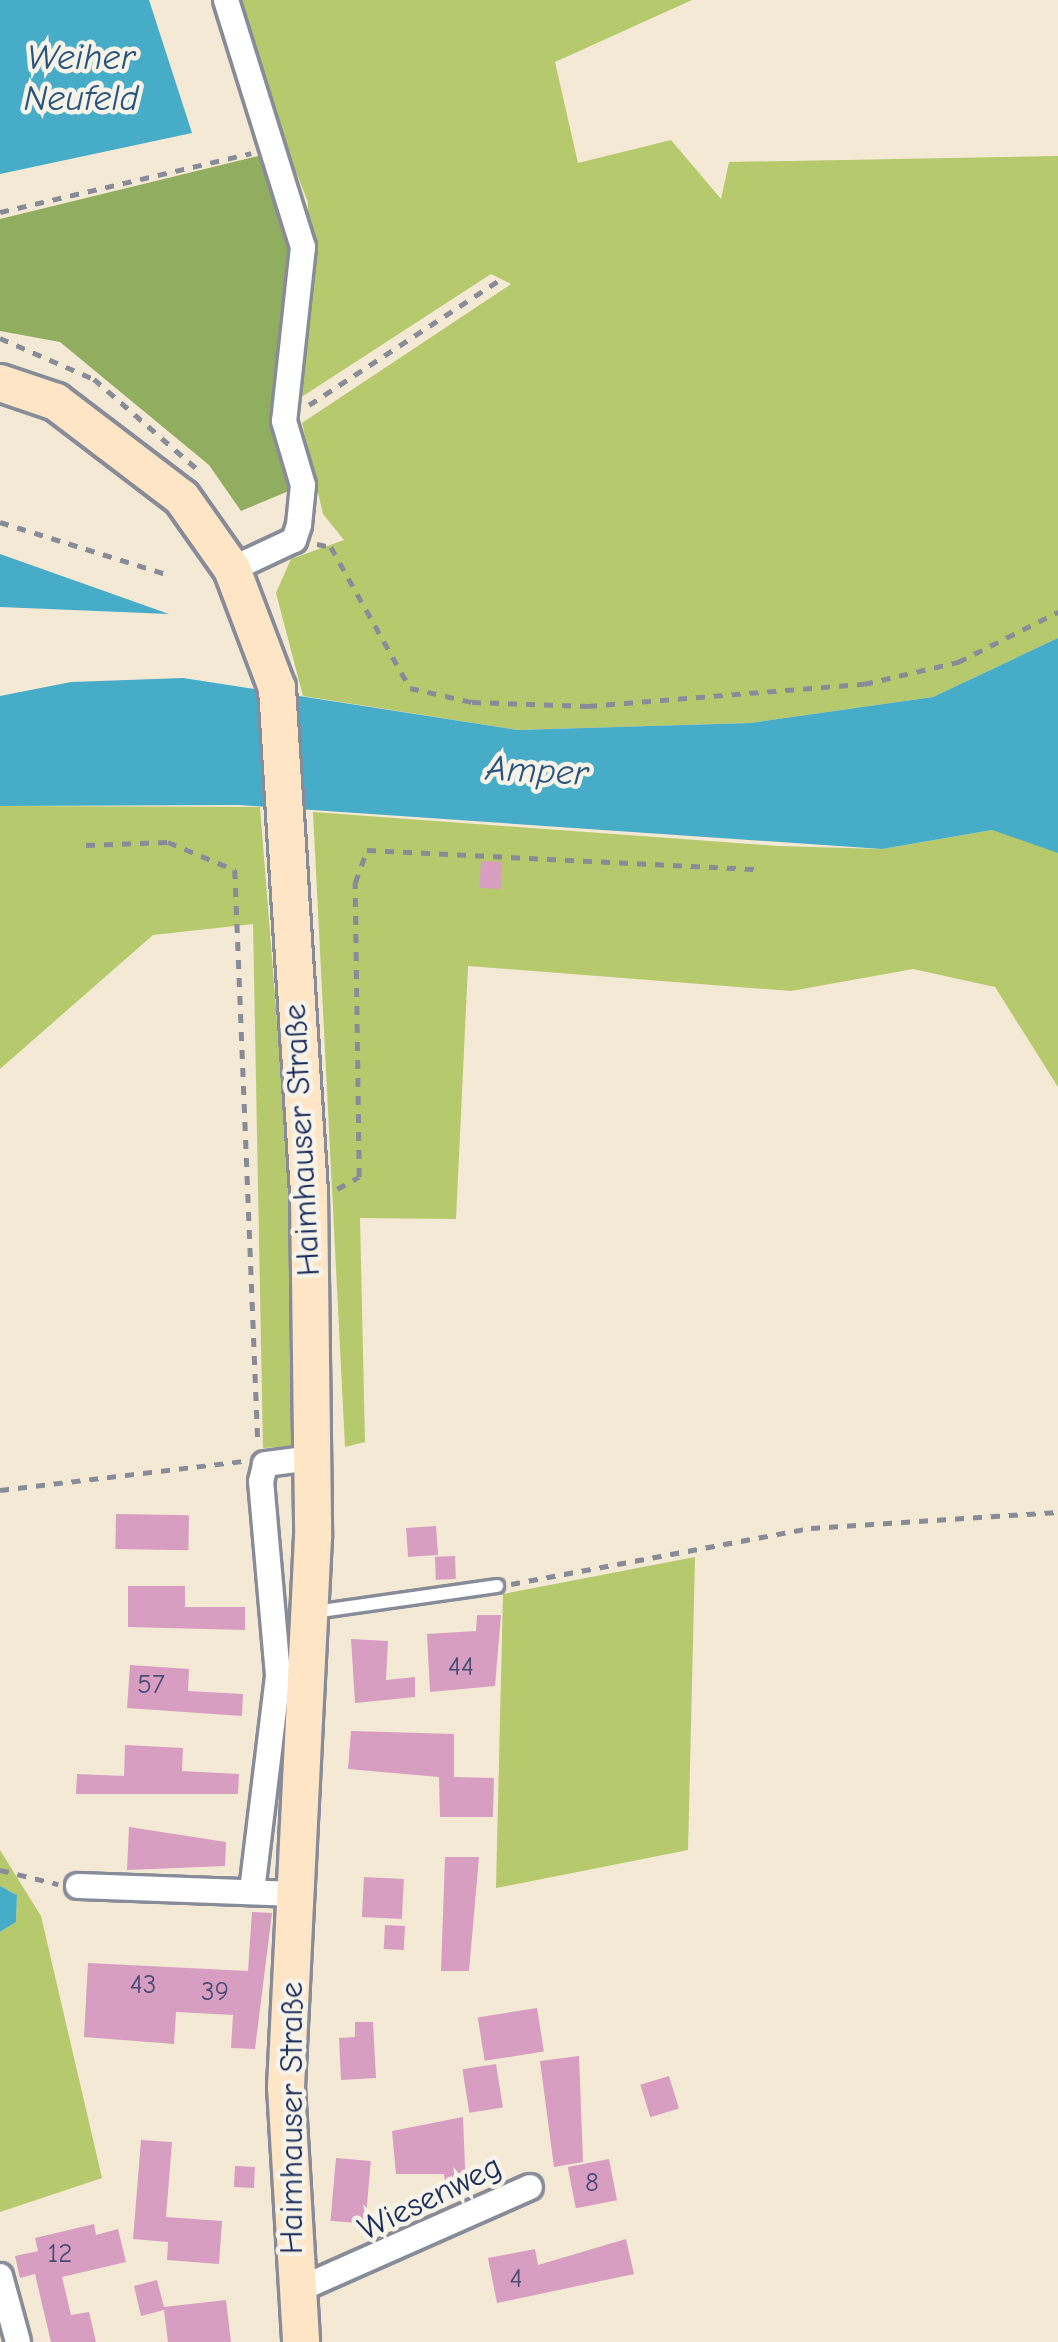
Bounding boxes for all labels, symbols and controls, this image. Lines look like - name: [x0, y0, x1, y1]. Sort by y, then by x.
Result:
- water label: Weiher Neufeld: [23, 35, 139, 120]
- water label: Amper: [485, 747, 589, 795]
- street label: Haimhauser Straße: [275, 1003, 329, 1277]
- house number: 44: [448, 1651, 474, 1683]
- house number: 57: [137, 1669, 165, 1701]
- house number: 43: [130, 1969, 156, 2001]
- house number: 39: [201, 1976, 229, 2008]
- street label: Haimhauser Straße: [272, 1982, 312, 2254]
- street label: Wiesenweg: [352, 2146, 508, 2250]
- house number: 8: [585, 2167, 599, 2199]
- house number: 12: [48, 2238, 72, 2270]
- house number: 4: [509, 2263, 523, 2295]

